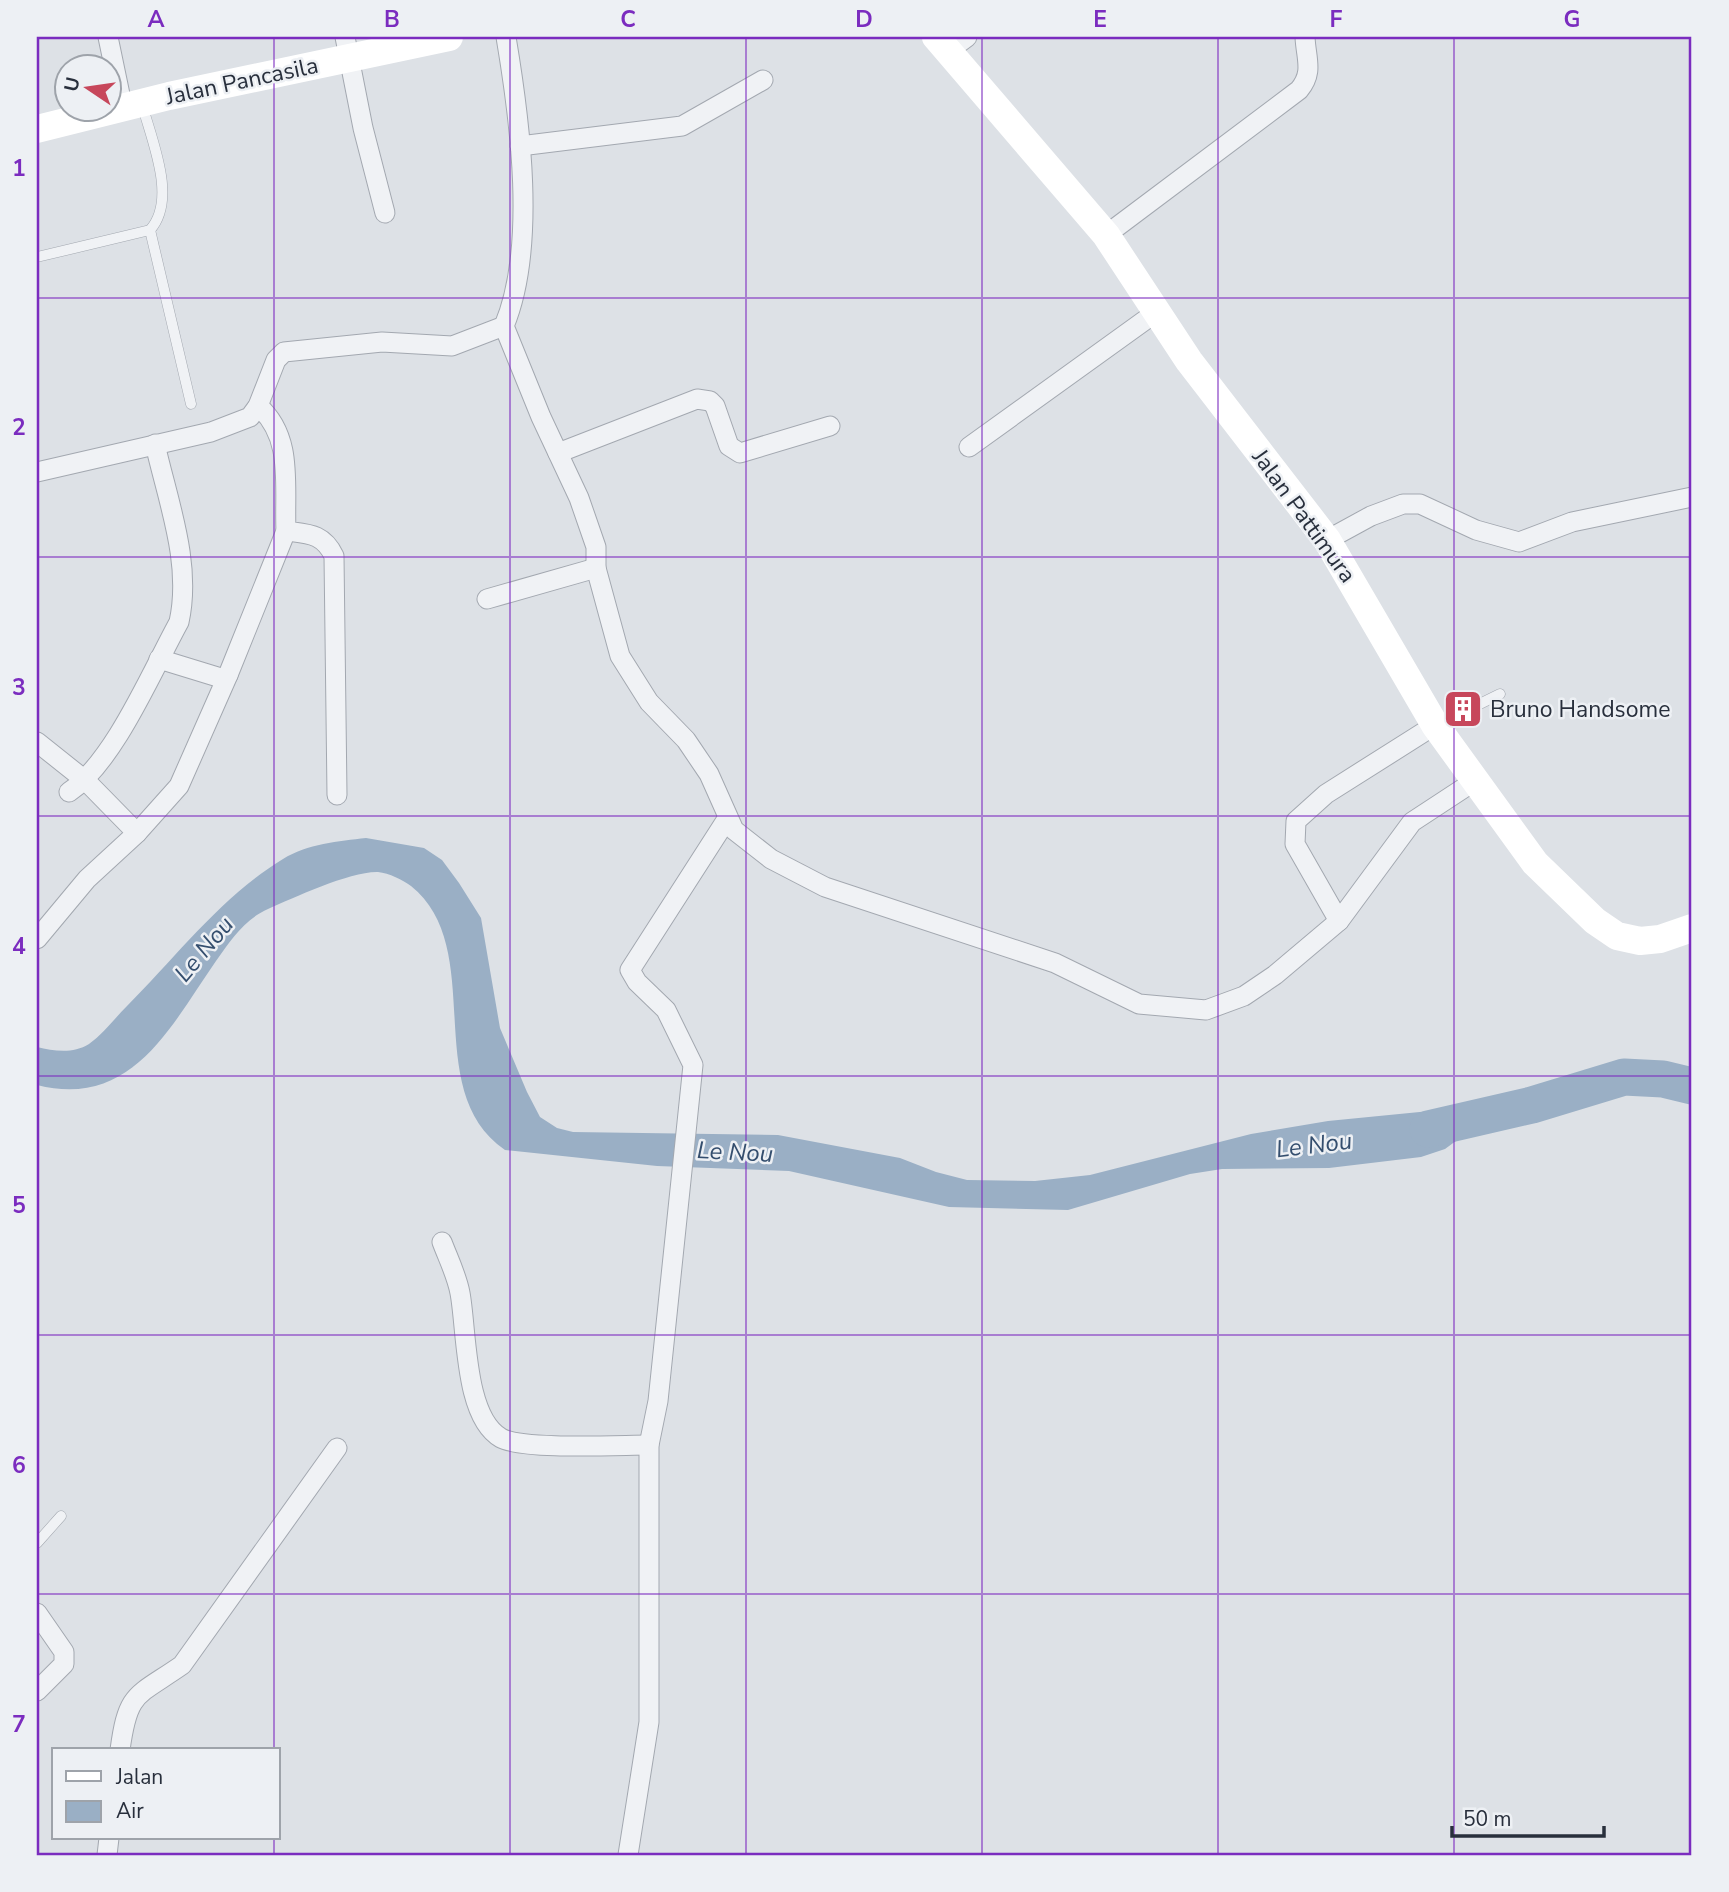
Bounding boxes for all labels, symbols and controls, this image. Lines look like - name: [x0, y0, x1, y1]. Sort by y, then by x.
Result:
- text: A: [147, 4, 165, 35]
- text: B: [384, 4, 400, 35]
- text: C: [620, 4, 636, 35]
- text: D: [855, 4, 873, 35]
- text: E: [1093, 4, 1107, 35]
- text: F: [1330, 4, 1343, 35]
- text: G: [1564, 4, 1580, 35]
- street label: Jalan Pancasila: [162, 50, 321, 112]
- north arrow: [52, 52, 122, 122]
- text: U: [58, 75, 87, 94]
- text: 1: [12, 153, 26, 184]
- text: 2: [12, 412, 26, 443]
- street label: Jalan Pattimura: [1244, 442, 1363, 589]
- text: 3: [12, 672, 26, 703]
- building icon: Bruno Handsome: [1442, 688, 1484, 730]
- place label: Bruno Handsome: [1490, 694, 1670, 725]
- water label: Le Nou: [167, 909, 241, 989]
- text: 4: [12, 931, 26, 962]
- water label: Le Nou: [1274, 1124, 1354, 1166]
- water label: Le Nou: [696, 1134, 774, 1170]
- text: 5: [12, 1190, 26, 1221]
- text: 6: [12, 1450, 26, 1481]
- text: 7: [12, 1709, 26, 1740]
- legend: [52, 1748, 280, 1840]
- text: Jalan: [115, 1763, 163, 1791]
- scale bar: [1452, 1794, 1605, 1838]
- text: Air: [116, 1797, 144, 1825]
- text: 50 m: [1463, 1805, 1512, 1833]

